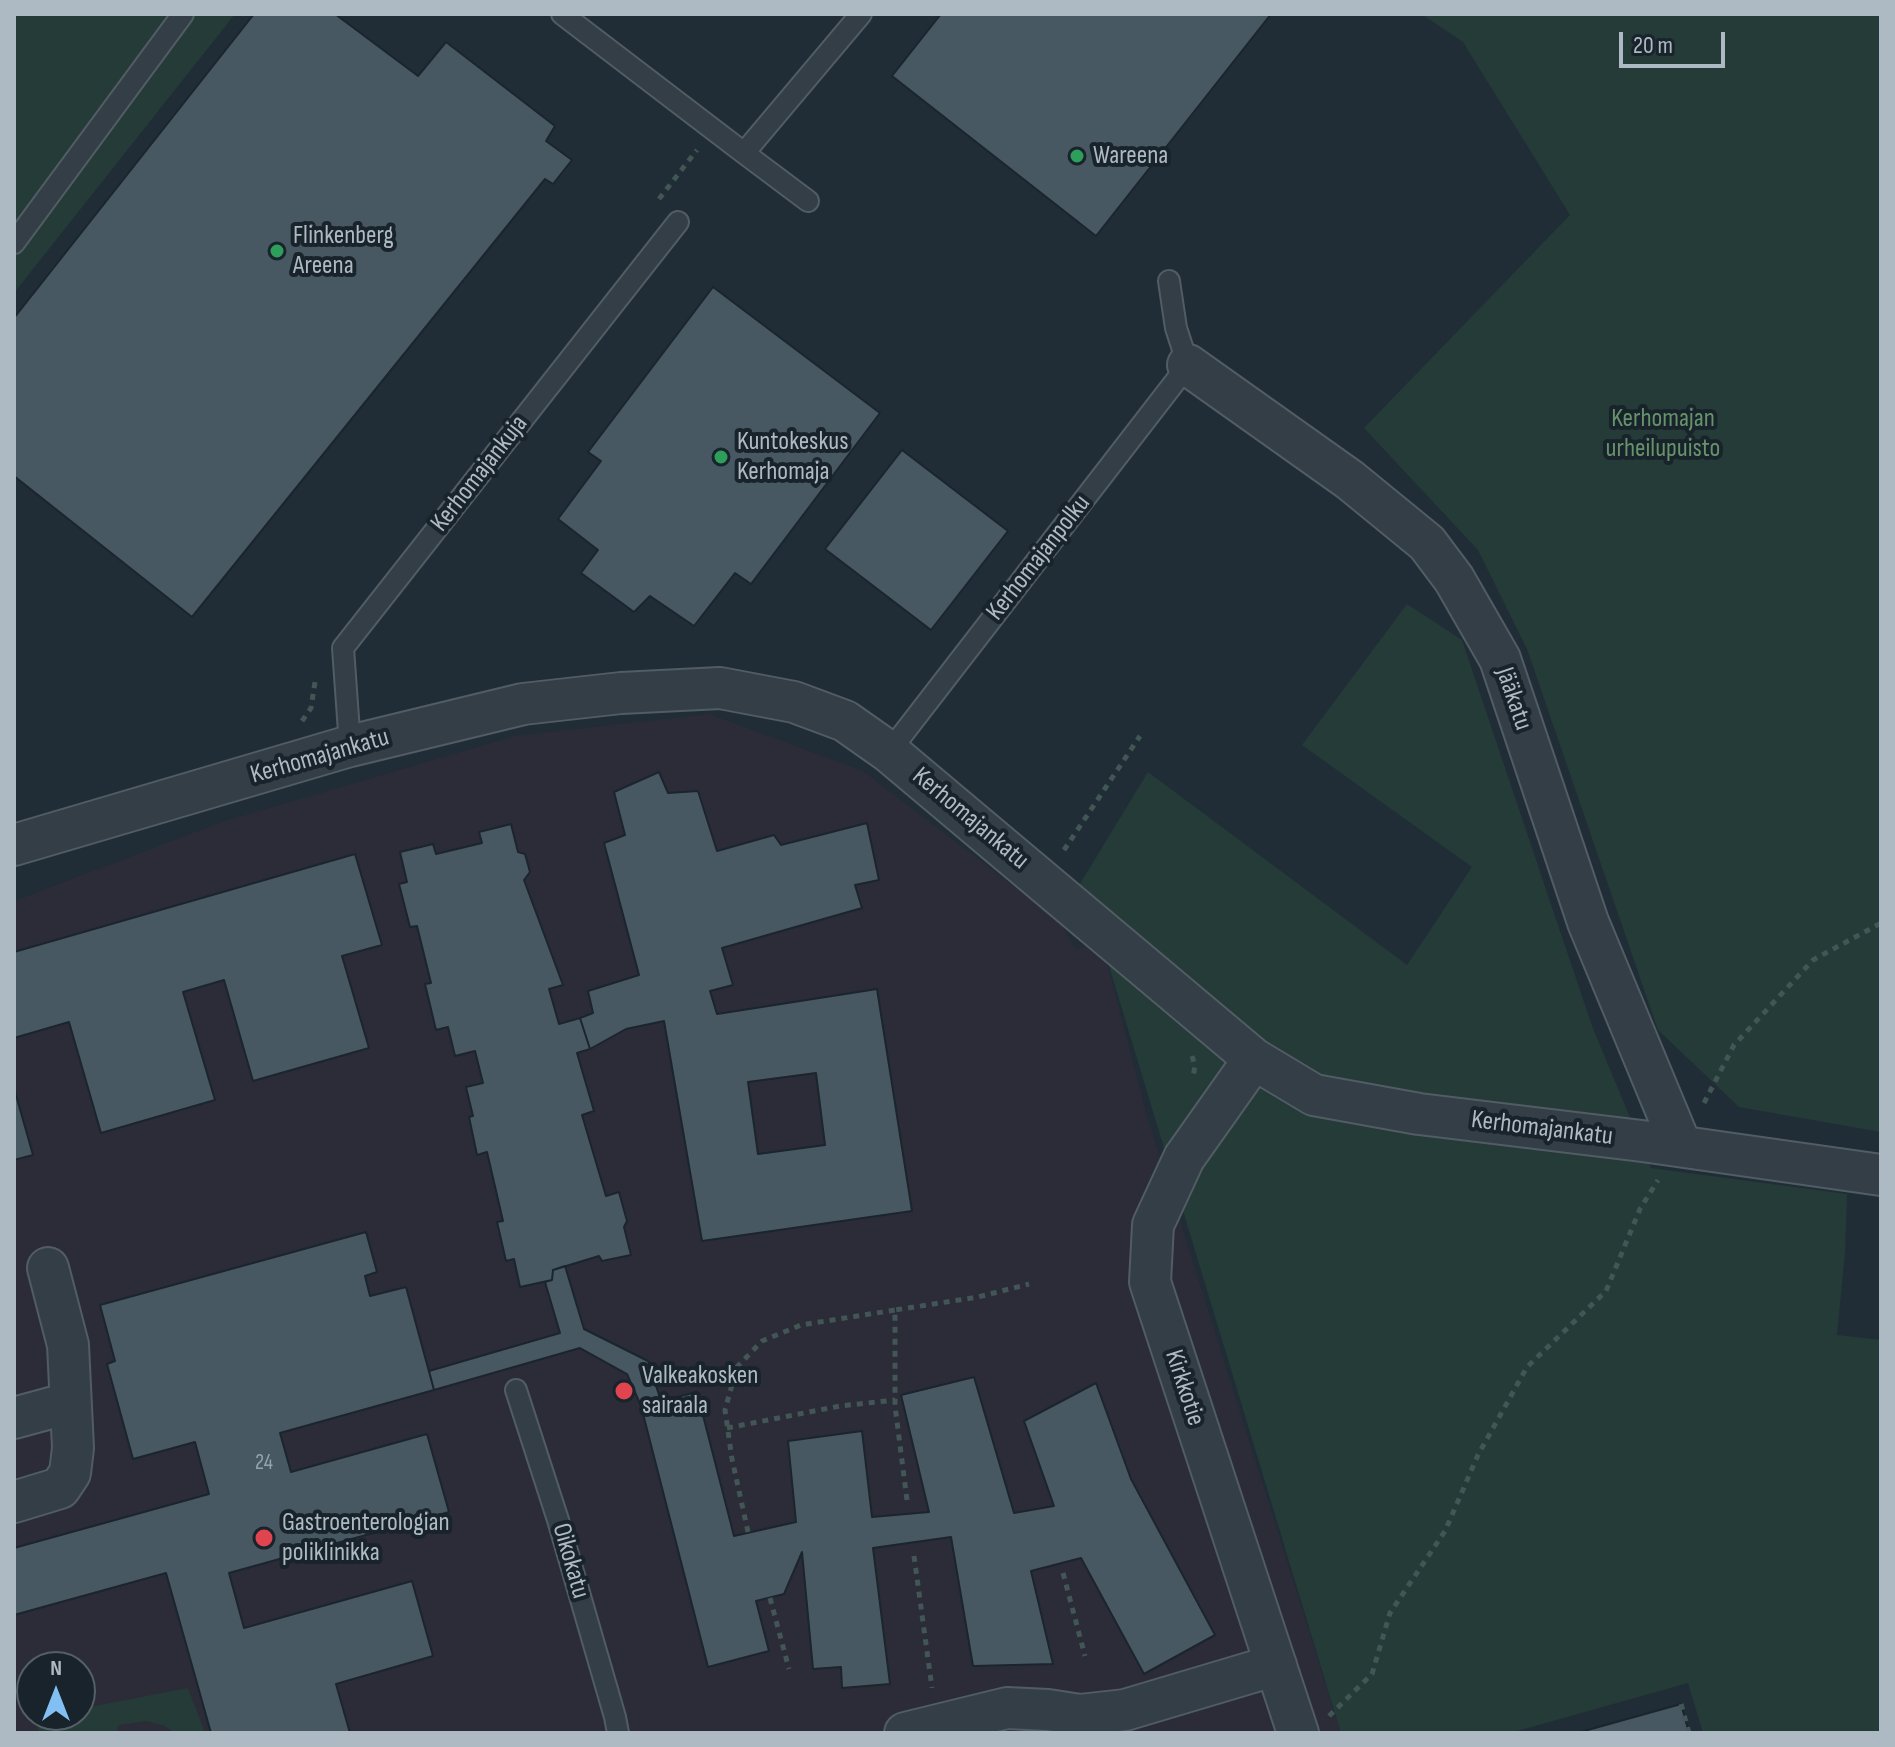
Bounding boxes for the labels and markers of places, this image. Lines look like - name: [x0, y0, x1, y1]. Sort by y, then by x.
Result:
- place label: Wareena: [1093, 140, 1168, 172]
- marker: Wareena: [1068, 147, 1086, 165]
- place label: Flinkenberg Areena: [293, 220, 394, 282]
- marker: Flinkenberg Areena: [268, 242, 286, 260]
- place label: Kuntokeskus Kerhomaja: [737, 426, 849, 488]
- marker: Kuntokeskus Kerhomaja: [712, 448, 730, 466]
- place label: Valkeakosken sairaala: [642, 1360, 758, 1422]
- marker: Valkeakosken sairaala: [613, 1380, 635, 1402]
- place label: Gastroenterologian poliklinikka: [282, 1507, 450, 1568]
- marker: Gastroenterologian poliklinikka: [253, 1527, 275, 1549]

